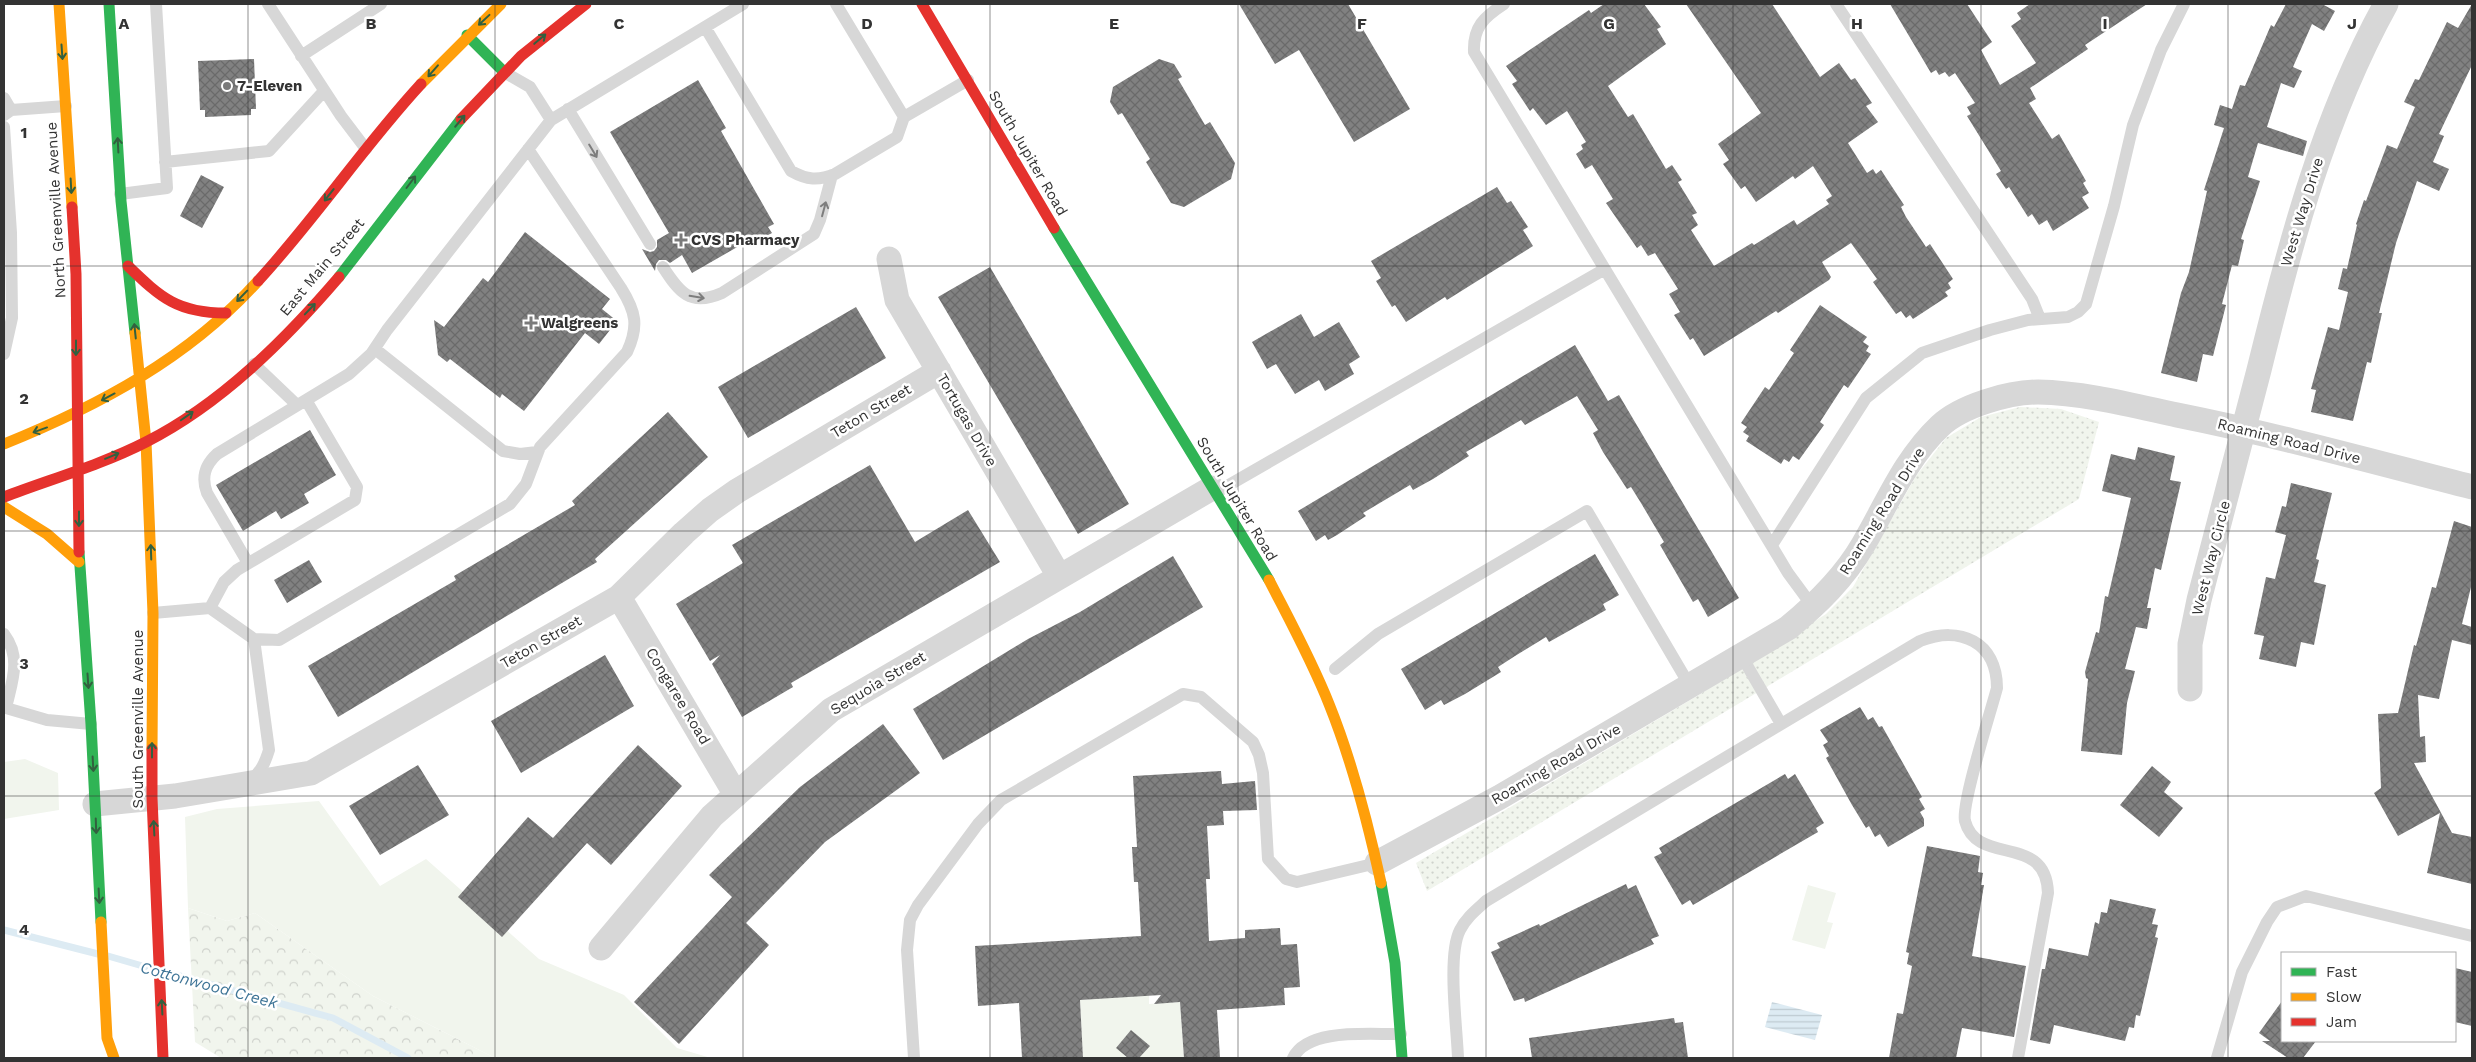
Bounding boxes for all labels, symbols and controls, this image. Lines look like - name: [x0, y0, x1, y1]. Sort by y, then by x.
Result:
- text: A: [119, 14, 130, 33]
- text: B: [366, 14, 377, 33]
- one-way arrow: [478, 14, 490, 26]
- text: C: [614, 14, 625, 33]
- text: D: [861, 14, 873, 33]
- text: E: [1109, 14, 1119, 33]
- text: F: [1357, 14, 1367, 33]
- text: G: [1603, 14, 1615, 33]
- text: H: [1851, 14, 1863, 33]
- text: I: [2102, 14, 2108, 33]
- text: J: [2347, 14, 2357, 33]
- one-way arrow: [534, 34, 547, 45]
- one-way arrow: [58, 44, 67, 60]
- one-way arrow: [428, 64, 439, 77]
- place label: 7-Eleven: [237, 77, 302, 95]
- marker: 7-Eleven: [221, 80, 233, 92]
- street label: South Jupiter Road: [985, 87, 1071, 219]
- one-way arrow: [455, 115, 466, 128]
- street label: North Greenville Avenue: [42, 121, 70, 299]
- text: 1: [21, 123, 27, 142]
- one-way arrow: [113, 138, 122, 154]
- one-way arrow: [588, 143, 598, 157]
- street label: West Way Drive: [2277, 155, 2327, 269]
- one-way arrow: [406, 175, 416, 189]
- one-way arrow: [66, 177, 75, 193]
- one-way arrow: [324, 188, 334, 202]
- one-way arrow: [819, 201, 829, 217]
- street label: East Main Street: [276, 214, 369, 320]
- place label: CVS Pharmacy: [691, 231, 800, 249]
- marker: CVS Pharmacy: [675, 234, 687, 246]
- one-way arrow: [237, 290, 249, 302]
- one-way arrow: [689, 292, 705, 302]
- one-way arrow: [304, 303, 316, 316]
- place label: Walgreens: [541, 314, 618, 332]
- marker: Walgreens: [525, 317, 537, 329]
- one-way arrow: [130, 324, 139, 340]
- one-way arrow: [71, 340, 81, 356]
- street label: Tortugas Drive: [933, 370, 1001, 470]
- street label: Teton Street: [827, 380, 915, 442]
- text: 2: [19, 389, 29, 408]
- one-way arrow: [100, 392, 115, 402]
- one-way arrow: [180, 411, 194, 421]
- street label: Roaming Road Drive: [2216, 414, 2362, 468]
- one-way arrow: [33, 426, 48, 435]
- street label: South Jupiter Road: [1193, 434, 1281, 564]
- street label: Roaming Road Drive: [1835, 444, 1929, 578]
- one-way arrow: [104, 451, 119, 460]
- street label: West Way Circle: [2188, 499, 2234, 617]
- one-way arrow: [74, 511, 84, 527]
- one-way arrow: [146, 545, 155, 561]
- street label: Teton Street: [497, 611, 585, 672]
- street label: South Greenville Avenue: [129, 630, 147, 808]
- street label: Congaree Road: [642, 644, 714, 748]
- street label: Sequoia Street: [827, 647, 930, 719]
- text: 3: [19, 654, 29, 673]
- one-way arrow: [83, 673, 93, 689]
- street label: Roaming Road Drive: [1488, 719, 1624, 809]
- one-way arrow: [147, 742, 157, 758]
- one-way arrow: [89, 756, 98, 772]
- one-way arrow: [91, 818, 101, 834]
- one-way arrow: [149, 821, 158, 837]
- one-way arrow: [95, 888, 104, 904]
- text: 4: [19, 920, 29, 939]
- legend: [2281, 952, 2456, 1042]
- water label: Cottonwood Creek: [138, 958, 281, 1013]
- text: Fast: [2326, 963, 2358, 981]
- text: Slow: [2326, 988, 2362, 1006]
- one-way arrow: [158, 999, 167, 1015]
- text: Jam: [2326, 1013, 2357, 1031]

